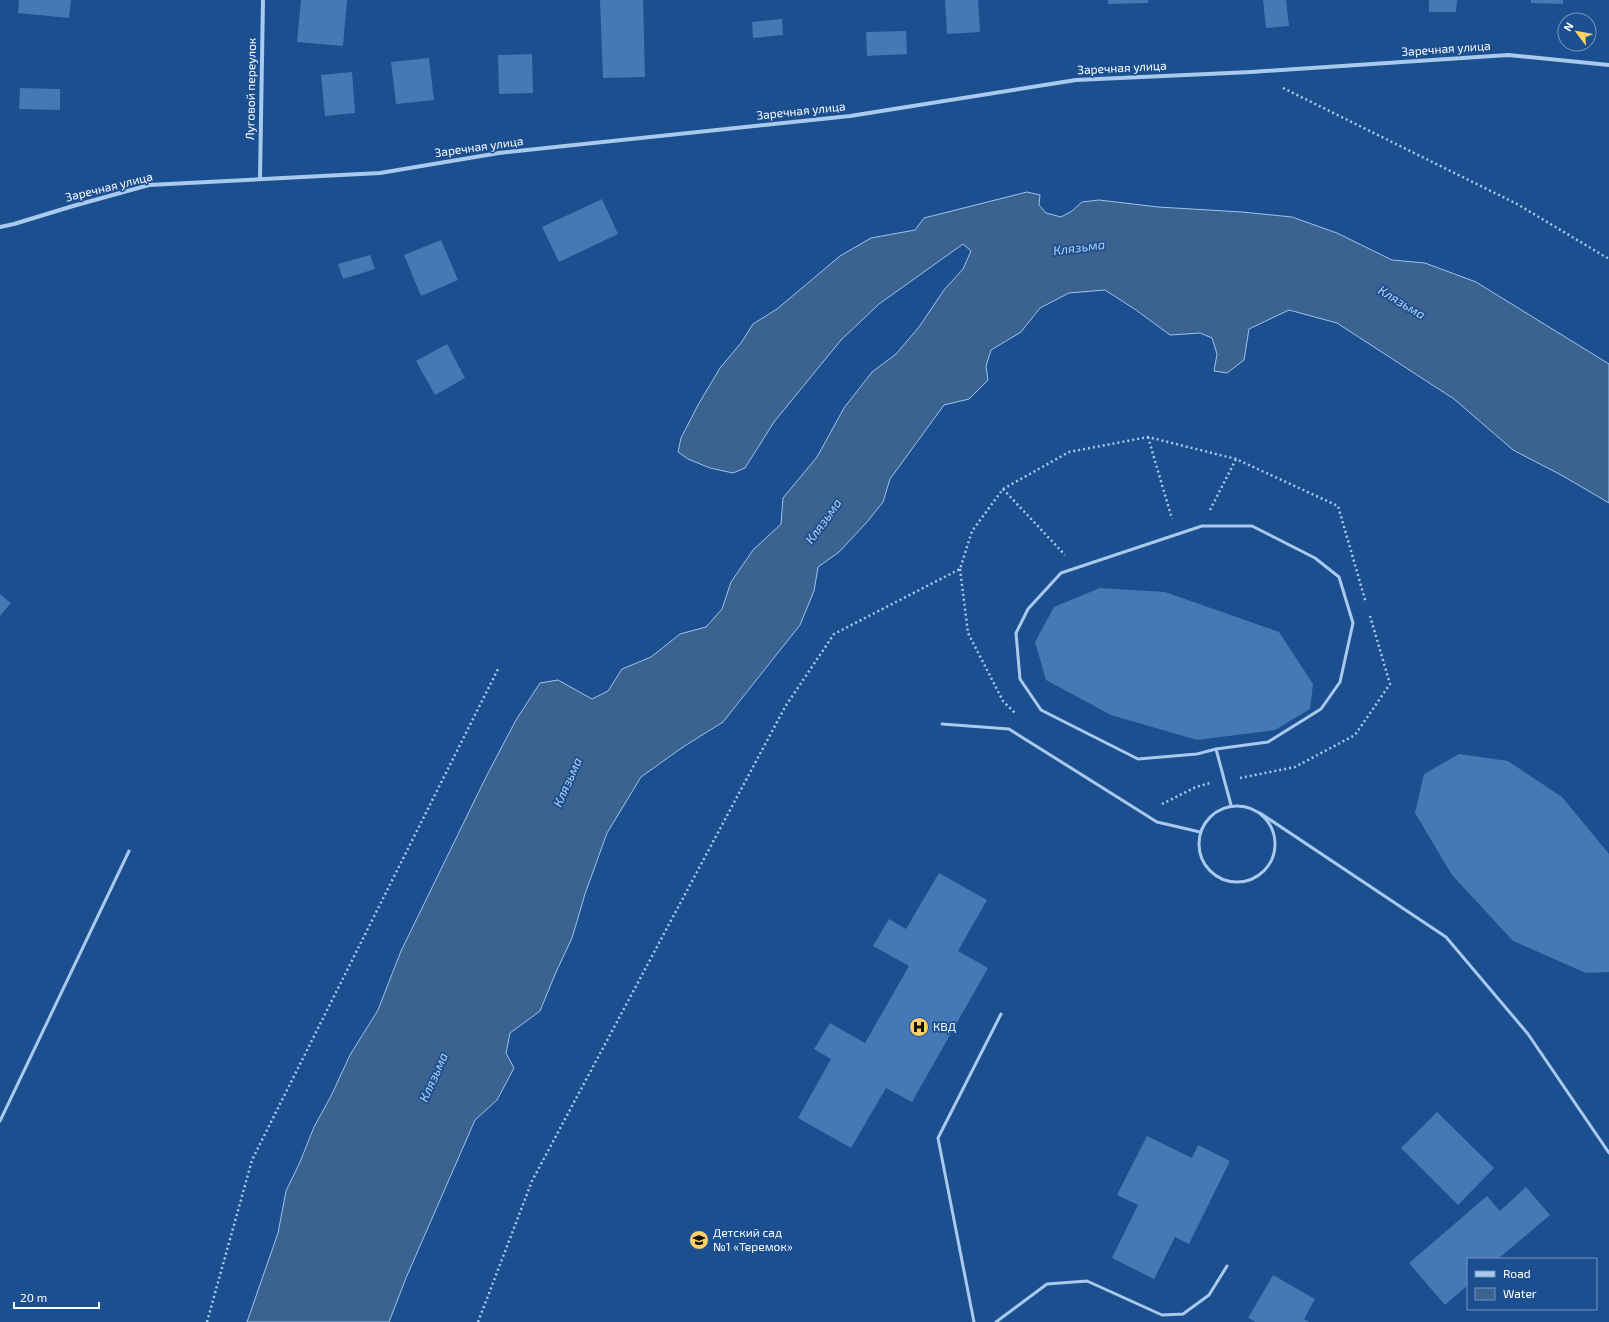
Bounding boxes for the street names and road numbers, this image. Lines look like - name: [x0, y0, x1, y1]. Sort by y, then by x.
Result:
- street label: Луговой переулок: [242, 37, 259, 140]
- street label: Заречная улица: [1401, 38, 1491, 59]
- street label: Заречная улица: [1077, 58, 1167, 77]
- street label: Заречная улица: [756, 98, 846, 123]
- street label: Заречная улица: [434, 133, 524, 160]
- street label: Заречная улица: [64, 168, 154, 205]

